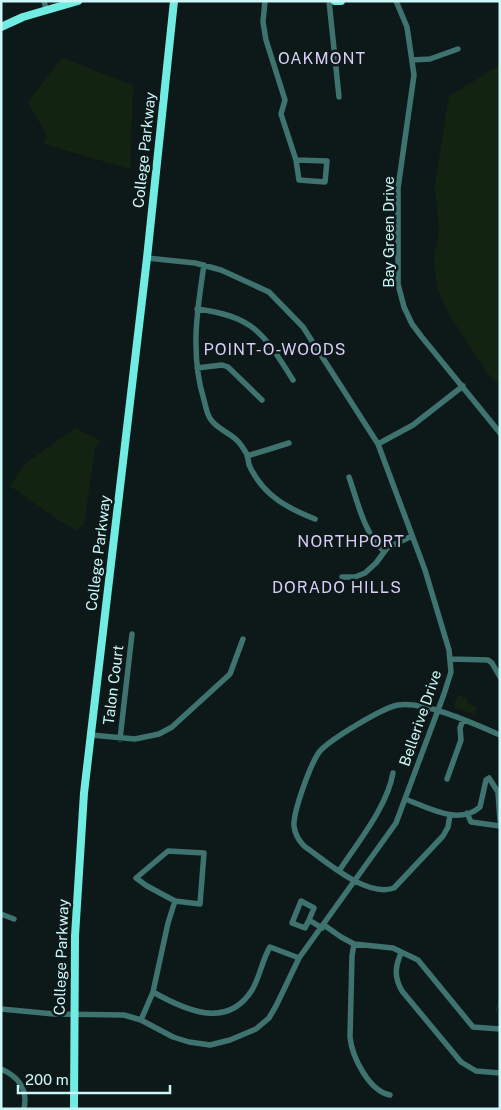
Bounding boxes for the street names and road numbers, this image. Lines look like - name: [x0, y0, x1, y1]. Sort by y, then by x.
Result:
- street label: College Parkway: [129, 91, 159, 209]
- street label: Bay Green Drive: [380, 176, 397, 288]
- street label: College Parkway: [82, 494, 114, 612]
- street label: Talon Court: [100, 644, 126, 726]
- street label: Bellerive Drive: [396, 668, 444, 768]
- street label: College Parkway: [50, 898, 72, 1016]

